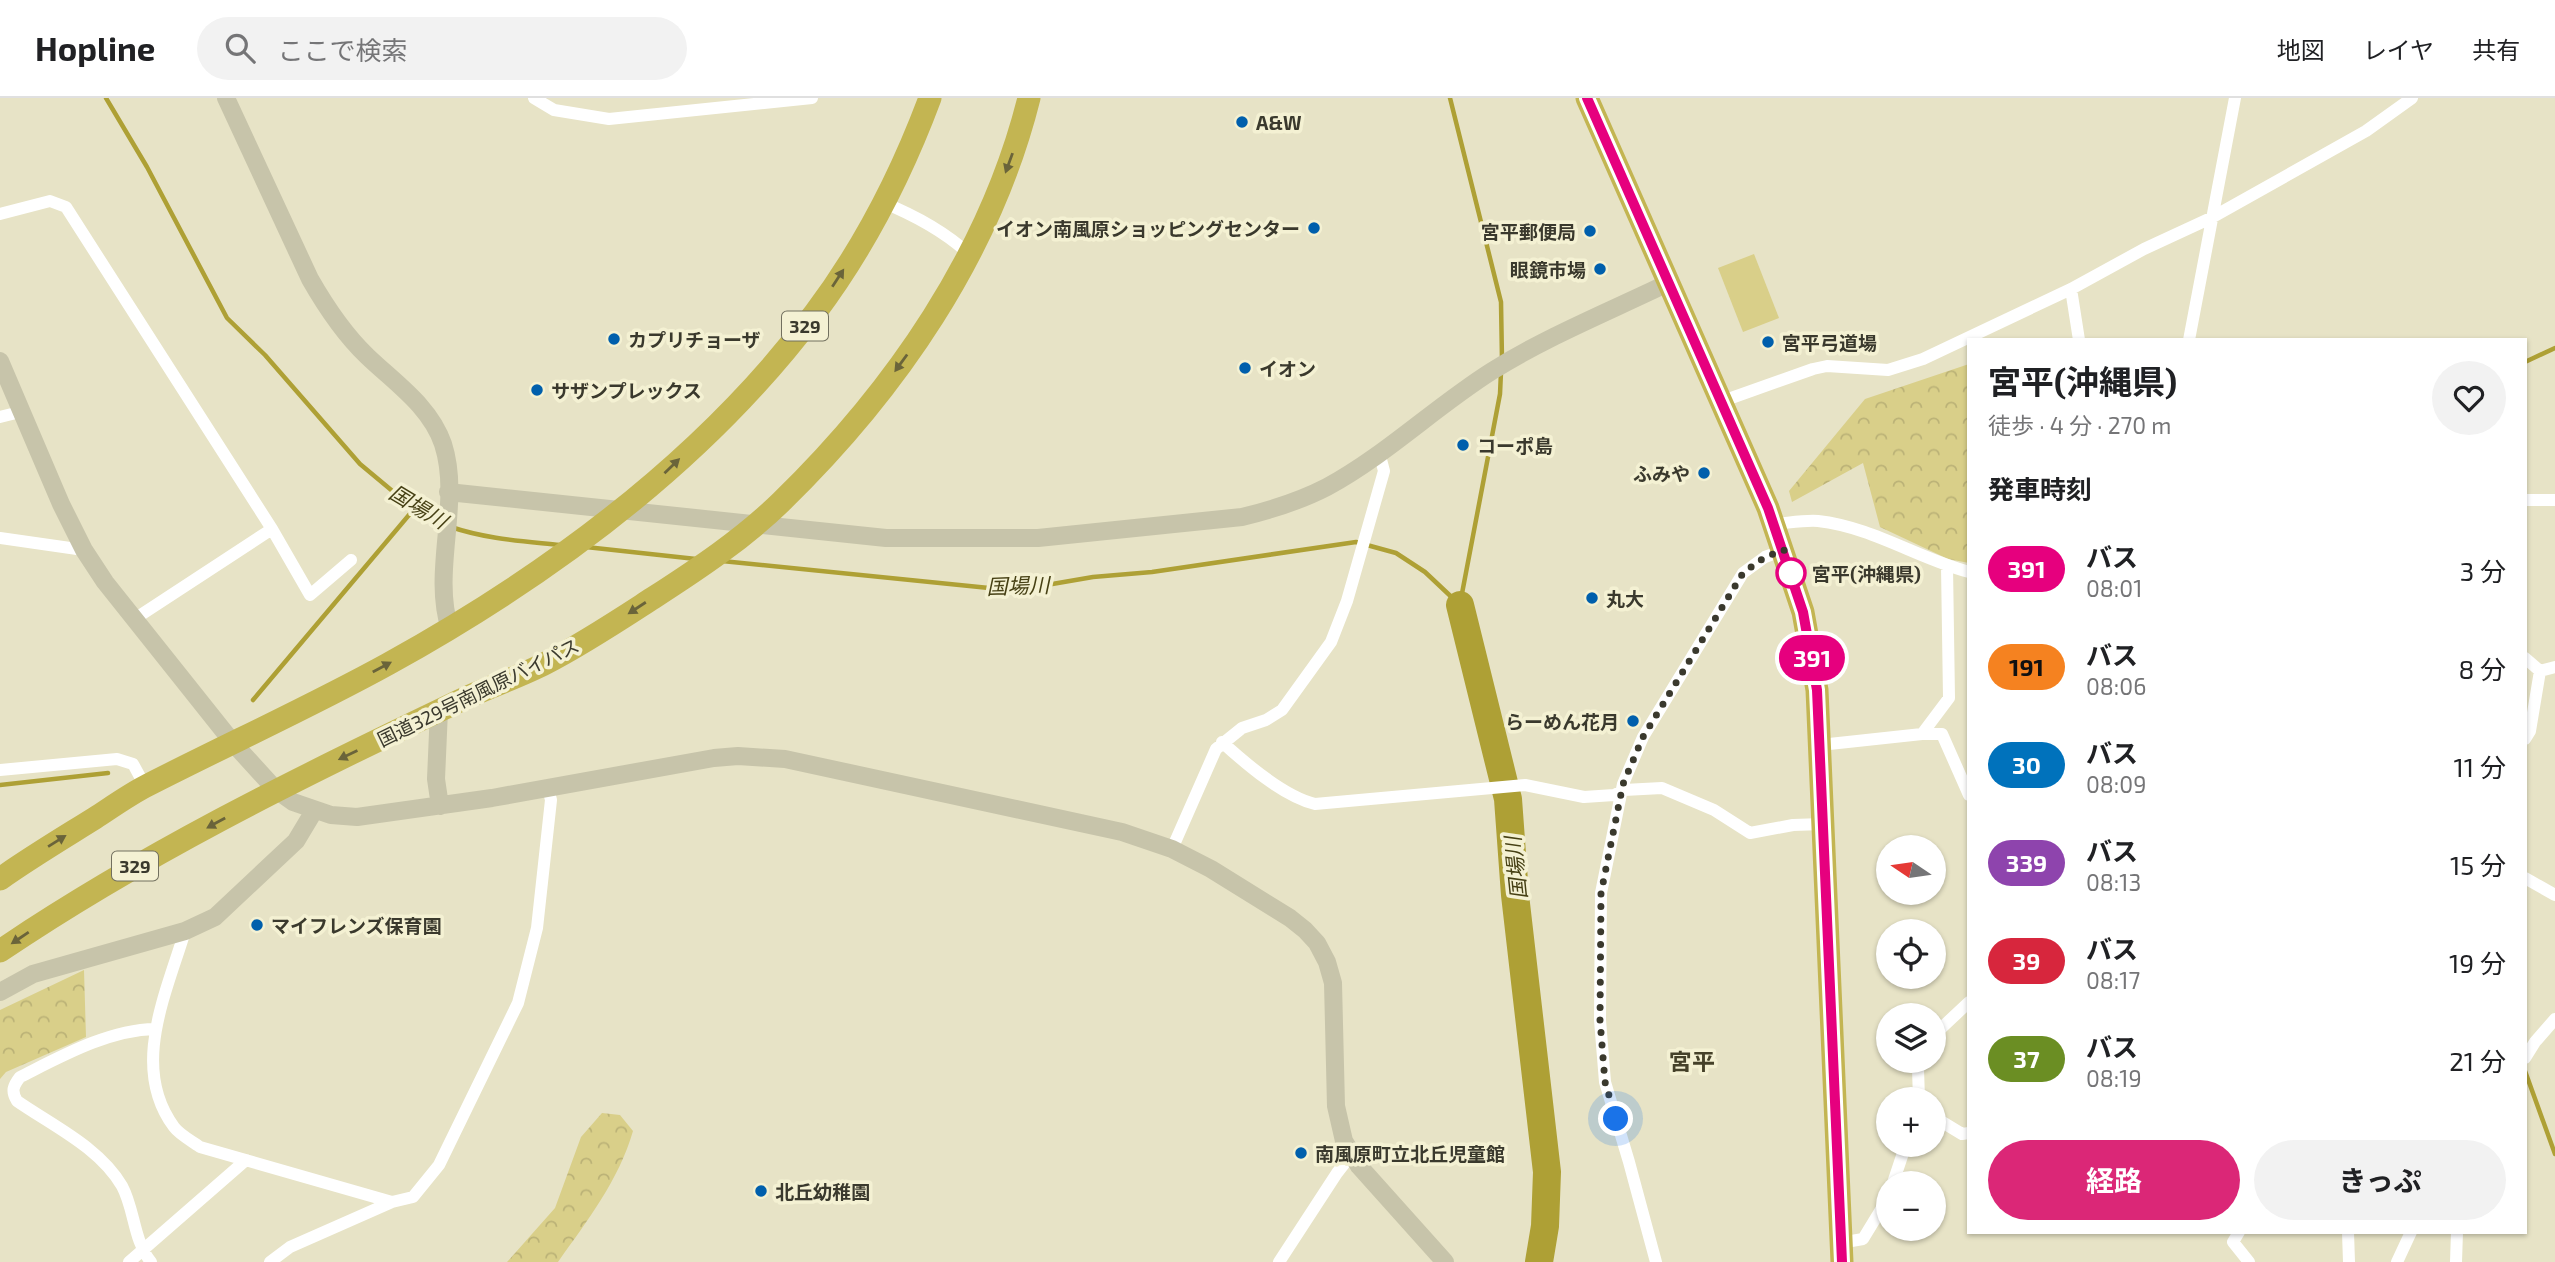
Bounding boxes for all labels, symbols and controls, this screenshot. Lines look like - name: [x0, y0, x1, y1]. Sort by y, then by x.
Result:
- search box: [197, 17, 687, 80]
- text: Hopline: [35, 28, 155, 68]
- icon: search: [221, 29, 259, 67]
- text: ここで検索: [277, 34, 407, 65]
- text: 地図: [2277, 35, 2325, 64]
- text: レイヤ: [2363, 35, 2434, 64]
- text: 共有: [2472, 35, 2520, 64]
- place label: A&W: [1256, 111, 1302, 134]
- marker: A&W: [1234, 114, 1250, 130]
- one-way arrow: [1003, 153, 1014, 174]
- place label: イオン南風原ショッピングセンター: [996, 217, 1300, 240]
- marker: イオン南風原ショッピングセンター: [1306, 220, 1322, 236]
- place label: 宮平郵便局: [1481, 220, 1576, 243]
- marker: 宮平郵便局: [1582, 223, 1598, 239]
- place label: 眼鏡市場: [1510, 258, 1586, 281]
- marker: 眼鏡市場: [1592, 261, 1608, 277]
- one-way arrow: [832, 268, 845, 287]
- road number: 329: [782, 311, 828, 340]
- place label: カプリチョーザ: [628, 328, 761, 351]
- marker: カプリチョーザ: [606, 331, 622, 347]
- place label: 宮平弓道場: [1782, 331, 1877, 354]
- marker: 宮平弓道場: [1760, 334, 1776, 350]
- one-way arrow: [894, 354, 908, 372]
- place label: イオン: [1259, 357, 1316, 380]
- marker: イオン: [1237, 360, 1253, 376]
- text: 宮平(沖縄県): [1988, 361, 2177, 401]
- button: heart: [2432, 361, 2506, 435]
- place label: サザンプレックス: [551, 379, 702, 402]
- marker: サザンプレックス: [529, 382, 545, 398]
- text: 徒歩 · 4 分 · 270 m: [1988, 411, 2172, 439]
- place label: コーポ島: [1477, 434, 1553, 457]
- marker: コーポ島: [1455, 437, 1471, 453]
- one-way arrow: [664, 458, 681, 474]
- place label: ふみや: [1633, 462, 1690, 485]
- marker: ふみや: [1696, 465, 1712, 481]
- text: 発車時刻: [1988, 473, 2092, 504]
- water label: 国場川: [386, 479, 454, 534]
- text: バス: [2086, 541, 2138, 572]
- text: 391: [2007, 554, 2046, 583]
- text: 3 分: [2460, 555, 2506, 586]
- marker: 宮平(沖縄県): [1776, 558, 1806, 588]
- place label: 宮平(沖縄県): [1812, 562, 1921, 585]
- water label: 国場川: [986, 571, 1052, 599]
- text: 08:01: [2086, 574, 2142, 602]
- place label: 丸大: [1606, 587, 1644, 610]
- marker: 丸大: [1584, 590, 1600, 606]
- one-way arrow: [628, 601, 647, 614]
- street label: 国道329号南風原バイパス: [373, 633, 583, 751]
- line badge: 391: [1772, 635, 1852, 681]
- text: バス: [2086, 639, 2138, 670]
- text: 391: [1793, 643, 1831, 672]
- text: 191: [2009, 652, 2044, 681]
- text: 8 分: [2458, 653, 2506, 684]
- one-way arrow: [372, 661, 392, 673]
- text: 08:06: [2086, 672, 2146, 700]
- place label: らーめん花月: [1505, 710, 1619, 733]
- marker: らーめん花月: [1625, 713, 1641, 729]
- text: バス: [2086, 737, 2138, 768]
- one-way arrow: [338, 750, 358, 761]
- text: 30: [2012, 750, 2041, 779]
- text: 11 分: [2454, 751, 2506, 782]
- text: 08:09: [2086, 770, 2146, 798]
- one-way arrow: [206, 817, 226, 829]
- water label: 国場川: [1499, 833, 1531, 901]
- one-way arrow: [48, 835, 67, 848]
- north arrow: [1876, 835, 1946, 905]
- map controls: [1876, 835, 1946, 1241]
- text: バス: [2086, 835, 2138, 866]
- text: 339: [2006, 848, 2047, 877]
- text: 15 分: [2450, 849, 2506, 880]
- road number: 329: [112, 852, 158, 880]
- text: 08:13: [2086, 868, 2141, 896]
- place label: マイフレンズ保育園: [271, 914, 442, 937]
- marker: マイフレンズ保育園: [249, 917, 265, 933]
- button: locate: [1876, 919, 1946, 989]
- one-way arrow: [11, 931, 29, 945]
- text: バス: [2086, 933, 2138, 964]
- text: 39: [2013, 946, 2040, 975]
- text: 19 分: [2449, 947, 2506, 978]
- text: 08:17: [2086, 966, 2140, 994]
- button: layers: [1876, 1003, 1946, 1073]
- text: バス: [2086, 1031, 2138, 1062]
- text: 37: [2013, 1044, 2040, 1073]
- text: 21 分: [2449, 1045, 2506, 1076]
- district label: 宮平: [1669, 1047, 1715, 1075]
- text: 08:19: [2086, 1064, 2142, 1092]
- button: +: [1876, 1087, 1946, 1157]
- your location: [1598, 1101, 1633, 1136]
- button: 経路: [1988, 1140, 2240, 1220]
- button: きっぷ: [2254, 1140, 2506, 1220]
- place label: 南風原町立北丘児童館: [1315, 1142, 1505, 1165]
- marker: 南風原町立北丘児童館: [1293, 1145, 1309, 1161]
- button: −: [1876, 1171, 1946, 1241]
- place label: 北丘幼稚園: [775, 1180, 870, 1203]
- marker: 北丘幼稚園: [753, 1183, 769, 1199]

